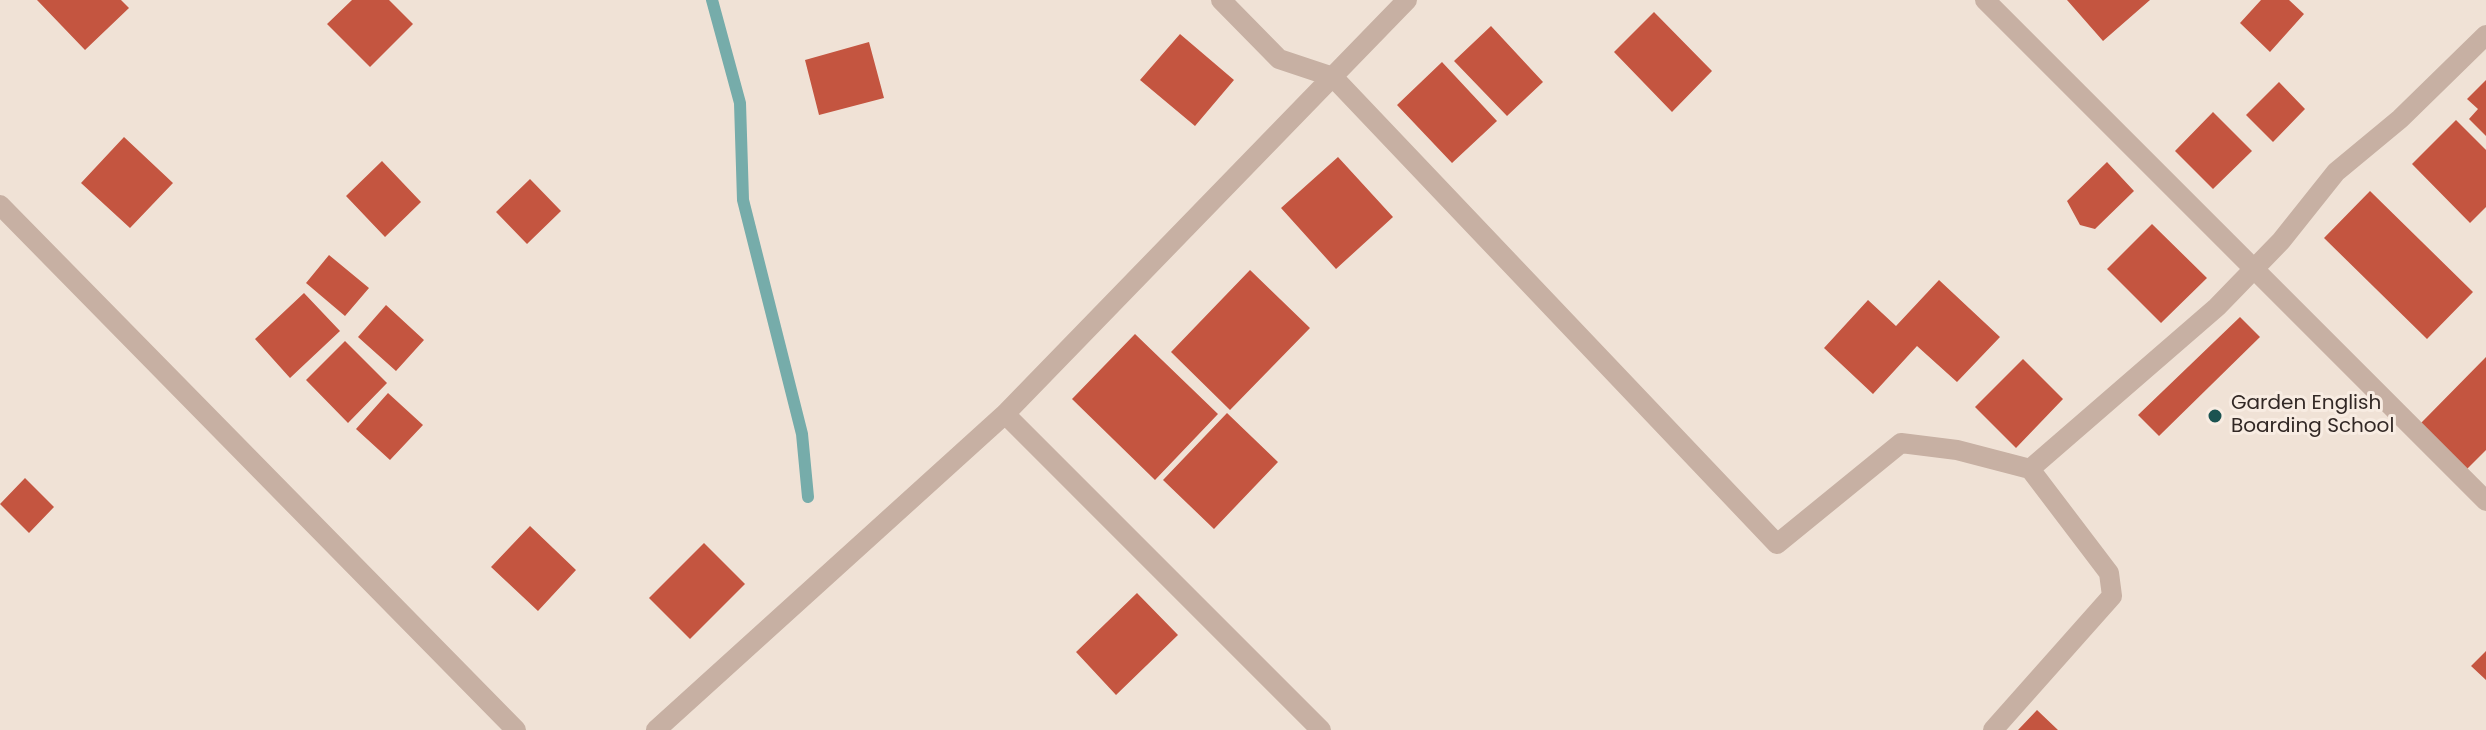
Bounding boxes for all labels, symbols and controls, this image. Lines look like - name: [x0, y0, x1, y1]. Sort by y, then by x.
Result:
- place label: Garden English Boarding School: [2231, 392, 2394, 439]
- marker: Garden English Boarding School: [2206, 407, 2224, 425]

